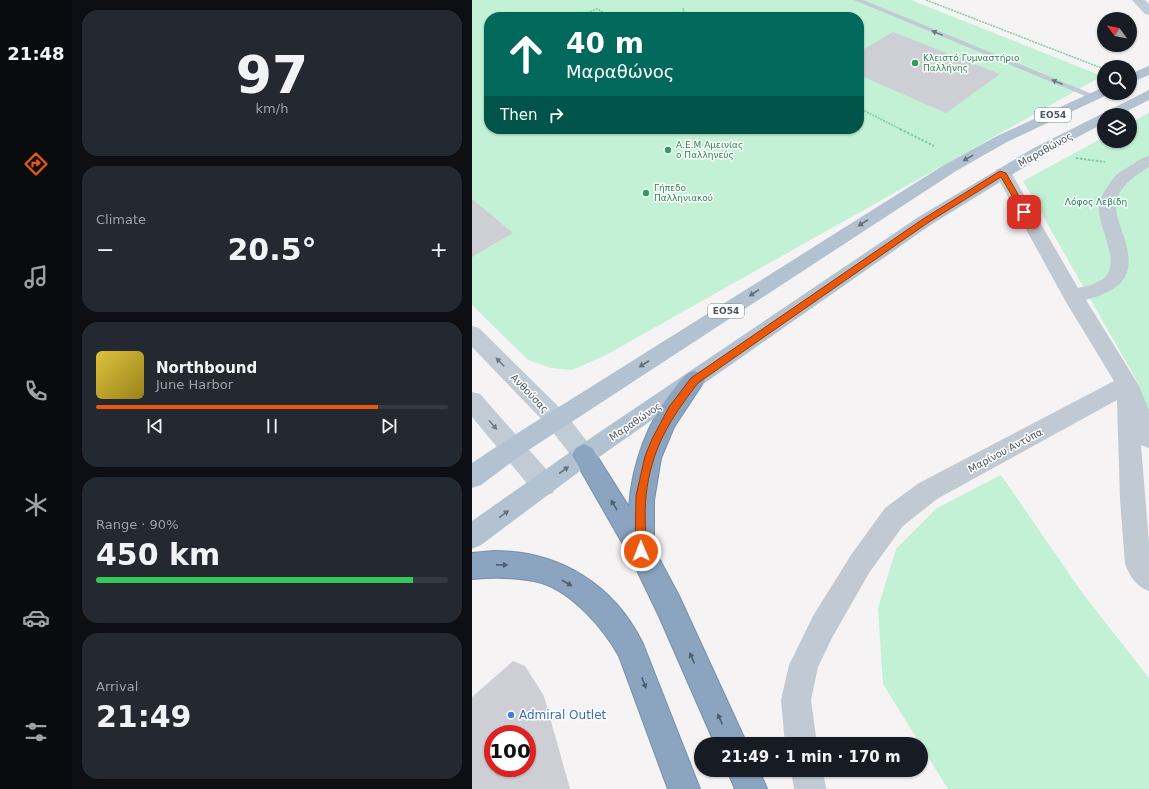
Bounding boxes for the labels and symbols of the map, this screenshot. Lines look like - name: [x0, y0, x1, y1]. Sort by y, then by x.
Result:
- north arrow: [1097, 12, 1137, 52]
- one-way arrow: [930, 29, 942, 35]
- place label: Κλειστό Γυμναστήριο Παλλήνης: [923, 53, 1020, 73]
- marker: Κλειστό Γυμναστήριο Παλλήνης: [910, 58, 920, 68]
- one-way arrow: [1051, 78, 1063, 84]
- road number: ΕΟ54: [1035, 108, 1071, 122]
- street label: Μαραθώνος: [1016, 130, 1074, 169]
- place label: Α.Ε.Μ Αμεινίας ο Παλληνεύς: [676, 140, 743, 160]
- marker: Α.Ε.Μ Αμεινίας ο Παλληνεύς: [663, 145, 673, 155]
- one-way arrow: [962, 154, 974, 161]
- place label: Γήπεδο Παλληνιακού: [654, 183, 713, 203]
- marker: Γήπεδο Παλληνιακού: [641, 188, 651, 198]
- pin: [1007, 195, 1041, 229]
- park label: Λόφος Λεβίδη: [1065, 197, 1127, 207]
- one-way arrow: [857, 219, 869, 226]
- one-way arrow: [749, 289, 759, 297]
- road number: ΕΟ54: [708, 304, 744, 318]
- one-way arrow: [495, 357, 505, 367]
- one-way arrow: [639, 360, 650, 367]
- street label: Ανθούσας: [509, 372, 551, 415]
- street label: Μαραθώνος: [607, 400, 663, 443]
- one-way arrow: [488, 419, 497, 430]
- street label: Μαρίνου Αντύπα: [966, 426, 1045, 475]
- one-way arrow: [559, 466, 570, 474]
- one-way arrow: [611, 499, 618, 511]
- one-way arrow: [498, 510, 509, 518]
- position arrow: [620, 530, 662, 572]
- one-way arrow: [496, 562, 509, 568]
- one-way arrow: [561, 579, 573, 586]
- one-way arrow: [689, 652, 695, 664]
- one-way arrow: [641, 678, 647, 690]
- place label: Admiral Outlet: [519, 708, 607, 722]
- marker: Admiral Outlet: [506, 710, 516, 720]
- one-way arrow: [717, 713, 723, 725]
- speed limit sign: 100: [484, 725, 536, 777]

